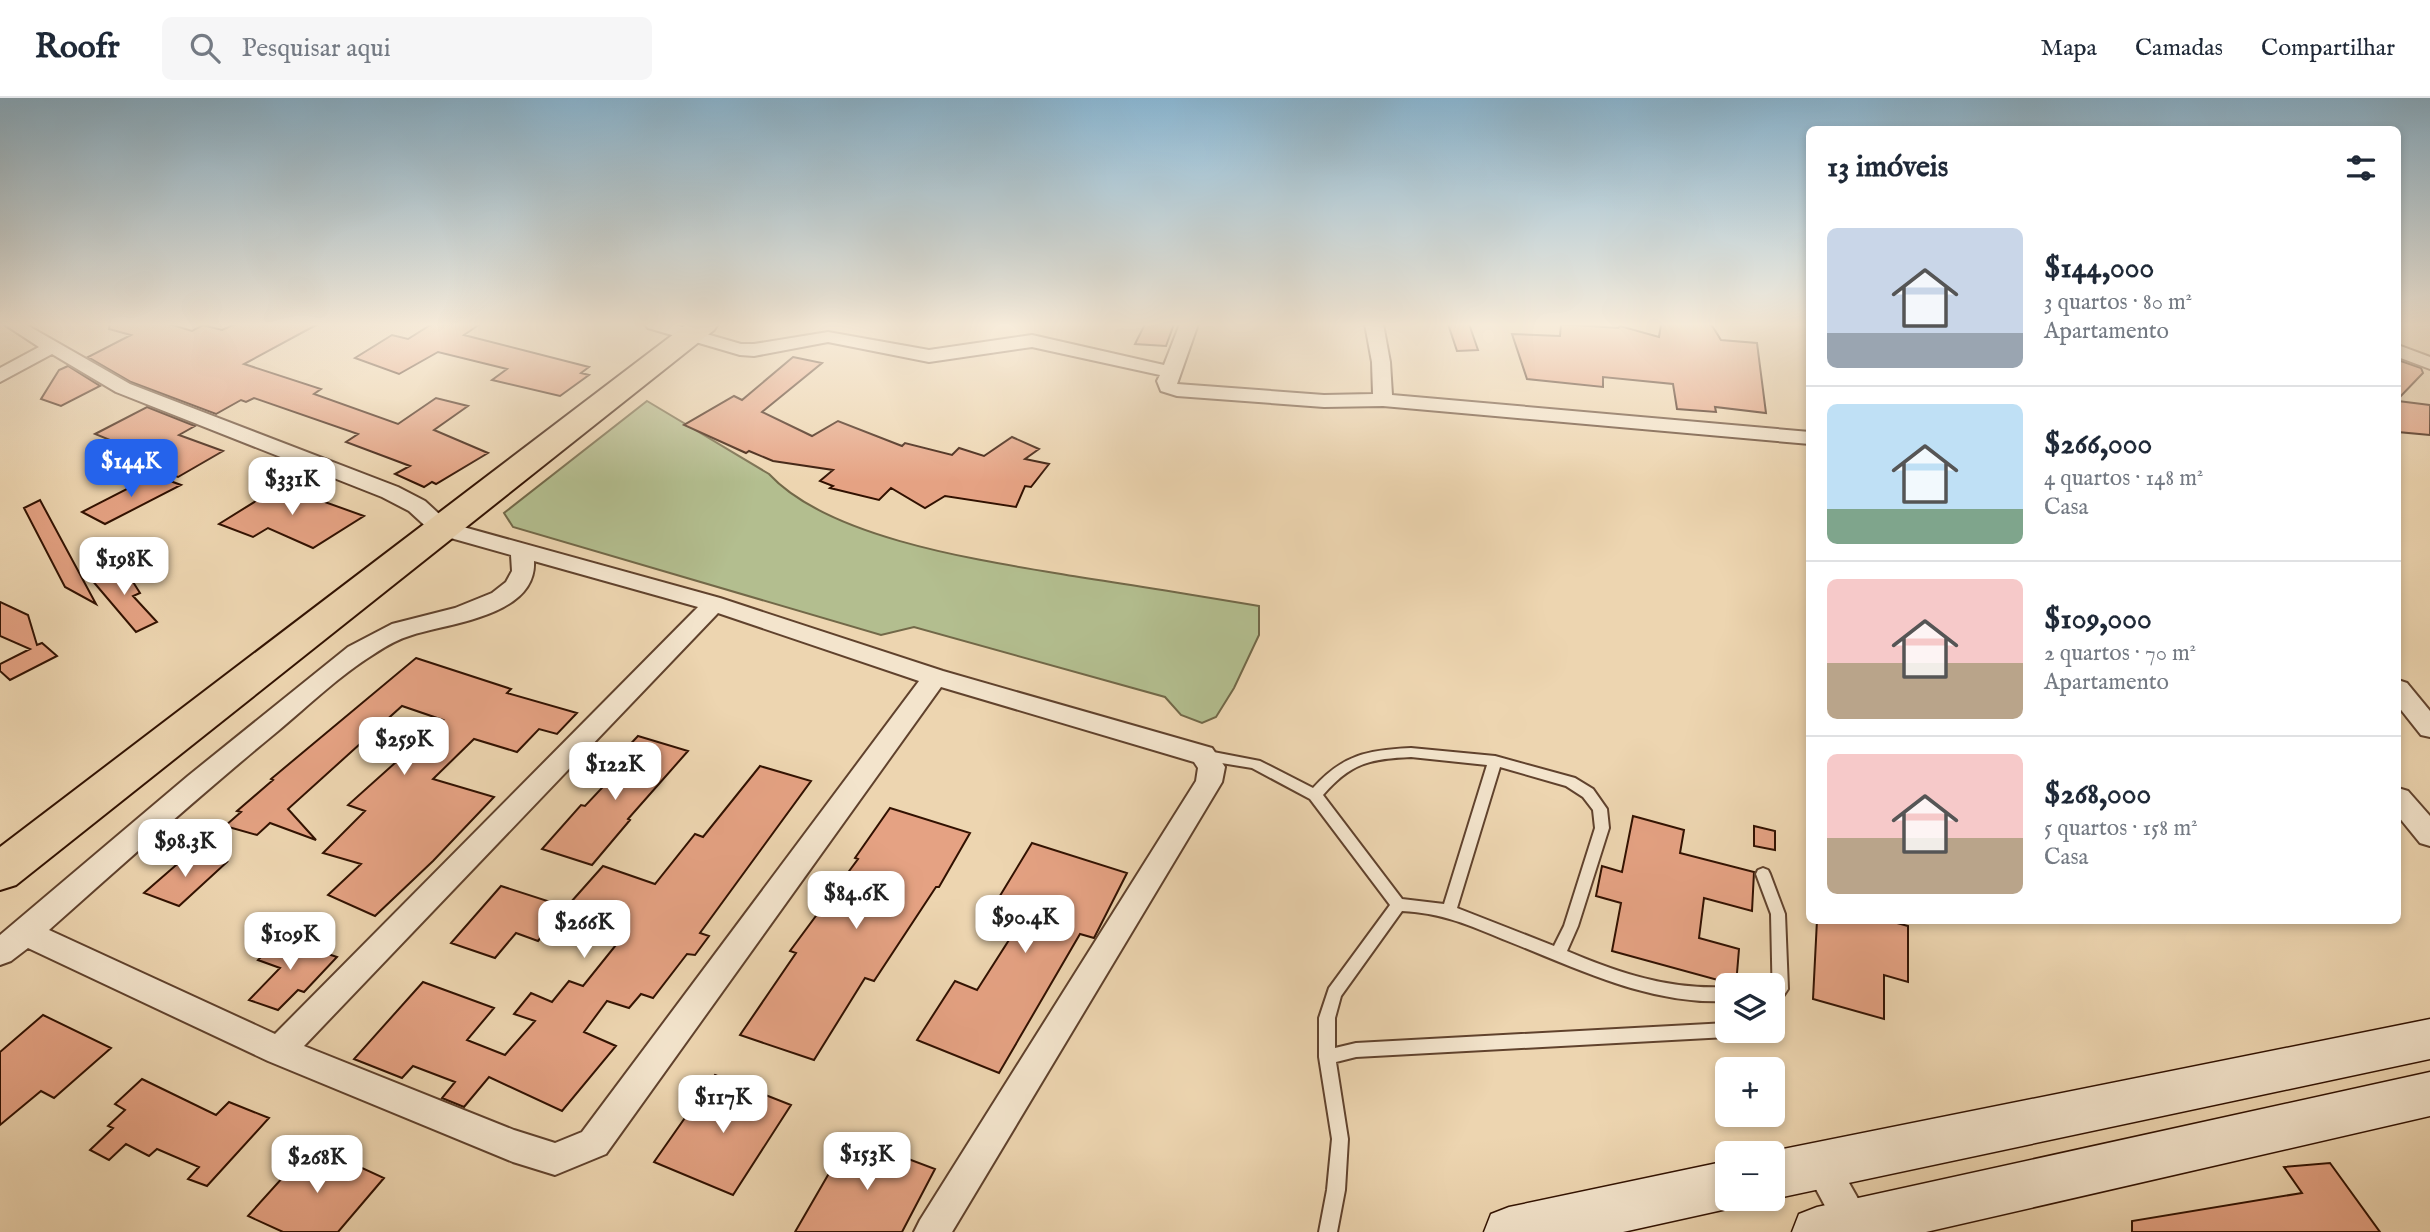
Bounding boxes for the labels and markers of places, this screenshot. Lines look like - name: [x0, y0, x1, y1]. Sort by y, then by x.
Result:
- pin: $144K: [82, 440, 180, 499]
- pin: $331K: [243, 458, 341, 517]
- pin: $198K: [75, 538, 173, 597]
- pin: $259K: [355, 718, 453, 777]
- pin: $122K: [566, 742, 664, 802]
- pin: $98.3K: [128, 820, 242, 879]
- pin: $84.6K: [799, 872, 913, 931]
- pin: $90.4K: [968, 896, 1082, 955]
- pin: $266K: [535, 900, 633, 960]
- pin: $109K: [241, 912, 339, 972]
- pin: $117K: [674, 1076, 772, 1135]
- pin: $153K: [818, 1132, 916, 1192]
- pin: $268K: [268, 1136, 366, 1195]

